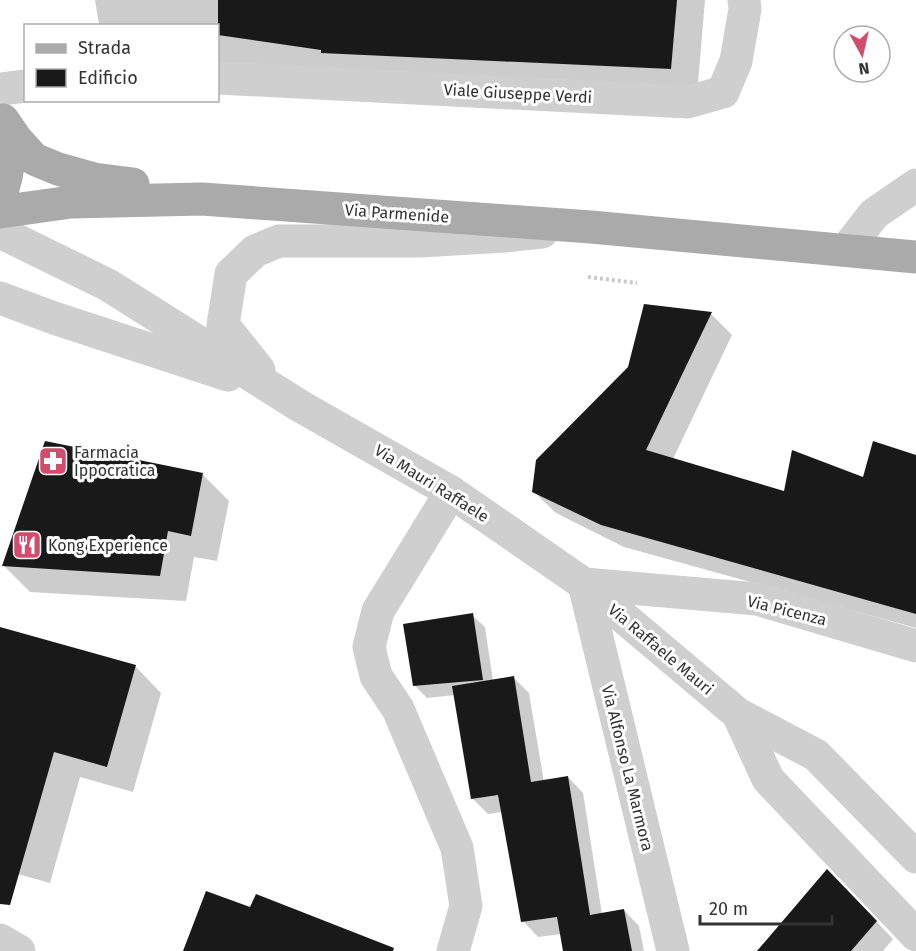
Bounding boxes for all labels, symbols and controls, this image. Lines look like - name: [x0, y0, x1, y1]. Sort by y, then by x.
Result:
- legend: [24, 24, 219, 102]
- north arrow: [832, 24, 892, 84]
- text: Strada: [78, 37, 131, 59]
- text: N: [857, 58, 871, 79]
- text: Edificio: [78, 67, 138, 89]
- street label: Viale Giuseppe Verdi: [443, 80, 593, 107]
- street label: Via Parmenide: [344, 200, 450, 227]
- street label: Via Mauri Raffaele: [371, 441, 492, 526]
- place label: Farmacia Ippocratica: [74, 443, 156, 480]
- pharmacy icon: Farmacia Ippocratica: [37, 445, 69, 477]
- restaurant icon: Kong Experience: [11, 529, 43, 561]
- place label: Kong Experience: [48, 536, 168, 555]
- street label: Via Picenza: [745, 591, 828, 630]
- street label: Via Raffaele Mauri: [604, 600, 717, 699]
- street label: Via Alfonso La Marmora: [598, 683, 657, 853]
- scale bar: [700, 888, 832, 926]
- text: 20 m: [709, 898, 748, 920]

